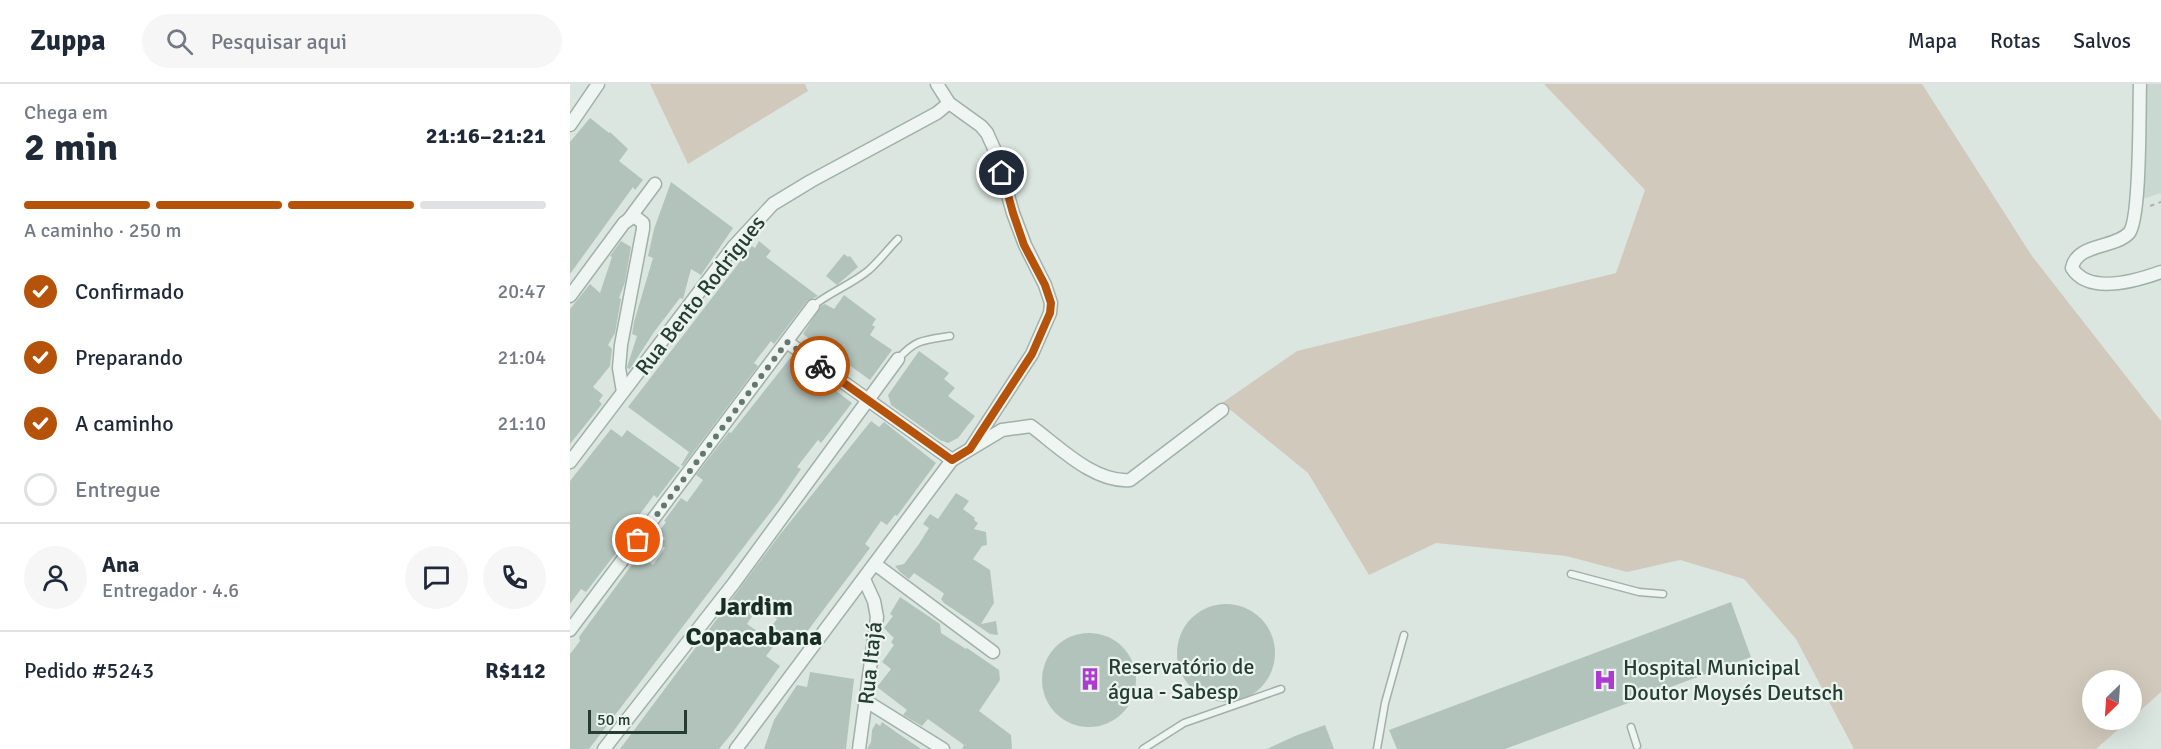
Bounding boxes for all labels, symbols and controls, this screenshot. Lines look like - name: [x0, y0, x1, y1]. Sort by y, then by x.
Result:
- search box: [142, 14, 562, 68]
- text: Zuppa: [30, 24, 106, 58]
- icon: search: [163, 25, 196, 58]
- text: Pesquisar aqui: [211, 28, 347, 55]
- text: Mapa: [1908, 28, 1957, 54]
- text: Rotas: [1990, 28, 2040, 54]
- text: Salvos: [2073, 28, 2131, 54]
- text: Chega em: [24, 100, 108, 125]
- text: 21:16–21:21: [426, 122, 546, 149]
- text: 2 min: [24, 123, 118, 171]
- pin: [976, 147, 1027, 198]
- icon: home: [985, 156, 1018, 189]
- street label: Rua Bento Rodrigues: [629, 210, 771, 380]
- text: A caminho · 250 m: [24, 218, 181, 243]
- icon: check: [24, 275, 57, 308]
- text: Confirmado: [75, 278, 184, 305]
- text: 20:47: [497, 279, 546, 304]
- courier: [790, 336, 850, 396]
- icon: check: [24, 341, 57, 374]
- text: Preparando: [75, 344, 183, 371]
- text: 21:04: [497, 345, 546, 370]
- icon: bike: [804, 350, 837, 383]
- icon: check: [24, 407, 57, 440]
- text: A caminho: [75, 410, 174, 437]
- text: 21:10: [497, 411, 546, 436]
- text: Entregue: [75, 476, 160, 503]
- pin: [612, 514, 663, 565]
- icon: bag: [621, 523, 654, 556]
- button: person: [24, 546, 87, 609]
- button: chat: [405, 546, 468, 609]
- button: phone: [483, 546, 546, 609]
- text: Ana: [102, 551, 139, 578]
- text: Entregador · 4.6: [102, 578, 239, 603]
- district label: Jardim Copacabana: [686, 591, 822, 653]
- street label: Rua Itajá: [852, 620, 888, 706]
- place label: Reservatório de água - Sabesp: [1108, 653, 1255, 705]
- place label: Hospital Municipal Doutor Moysés Deutsch: [1623, 654, 1844, 706]
- text: Pedido #5243: [24, 657, 154, 684]
- text: R$112: [485, 657, 546, 684]
- building icon: Reservatório de água - Sabesp: [1077, 666, 1103, 692]
- hospital icon: Hospital Municipal Doutor Moysés Deutsch: [1592, 667, 1618, 693]
- north arrow: [2082, 670, 2142, 730]
- map controls: [2082, 670, 2142, 730]
- scale bar: [588, 707, 687, 734]
- text: 50 m: [597, 710, 631, 730]

